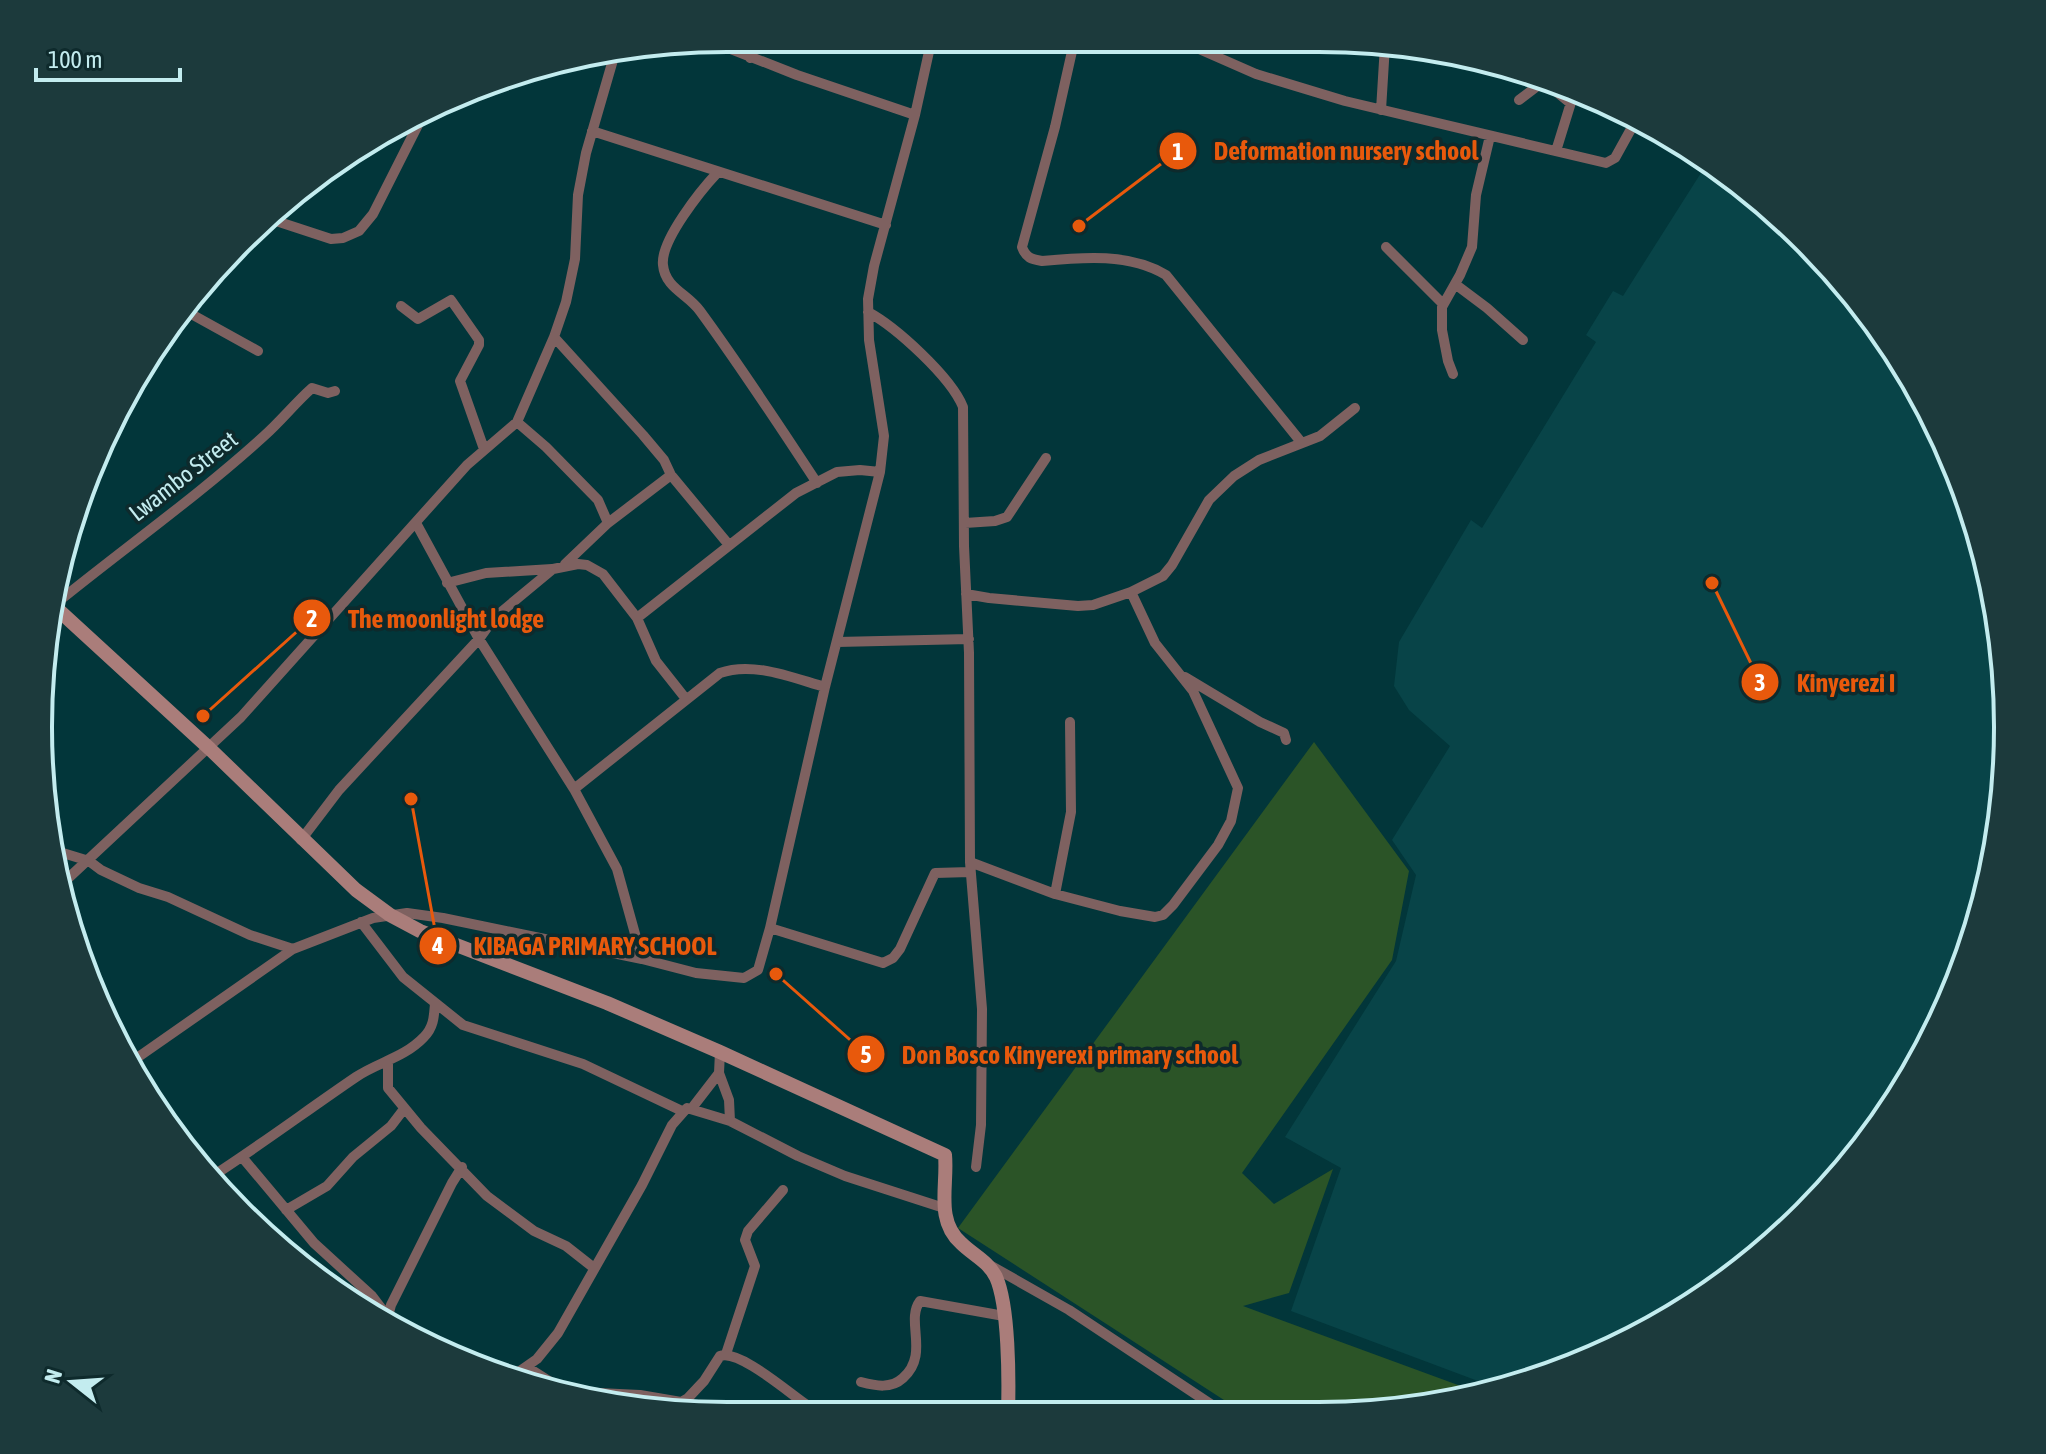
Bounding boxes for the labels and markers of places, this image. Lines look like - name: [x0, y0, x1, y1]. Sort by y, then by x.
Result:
- callout: Deformation nursery school: [1158, 126, 1494, 176]
- callout: The moonlight lodge: [292, 593, 560, 643]
- callout: Kinyerezi I: [1740, 657, 1911, 707]
- callout: KIBAGA PRIMARY SCHOOL: [418, 921, 733, 971]
- callout: Don Bosco Kinyerexi primary school: [846, 1029, 1254, 1079]

